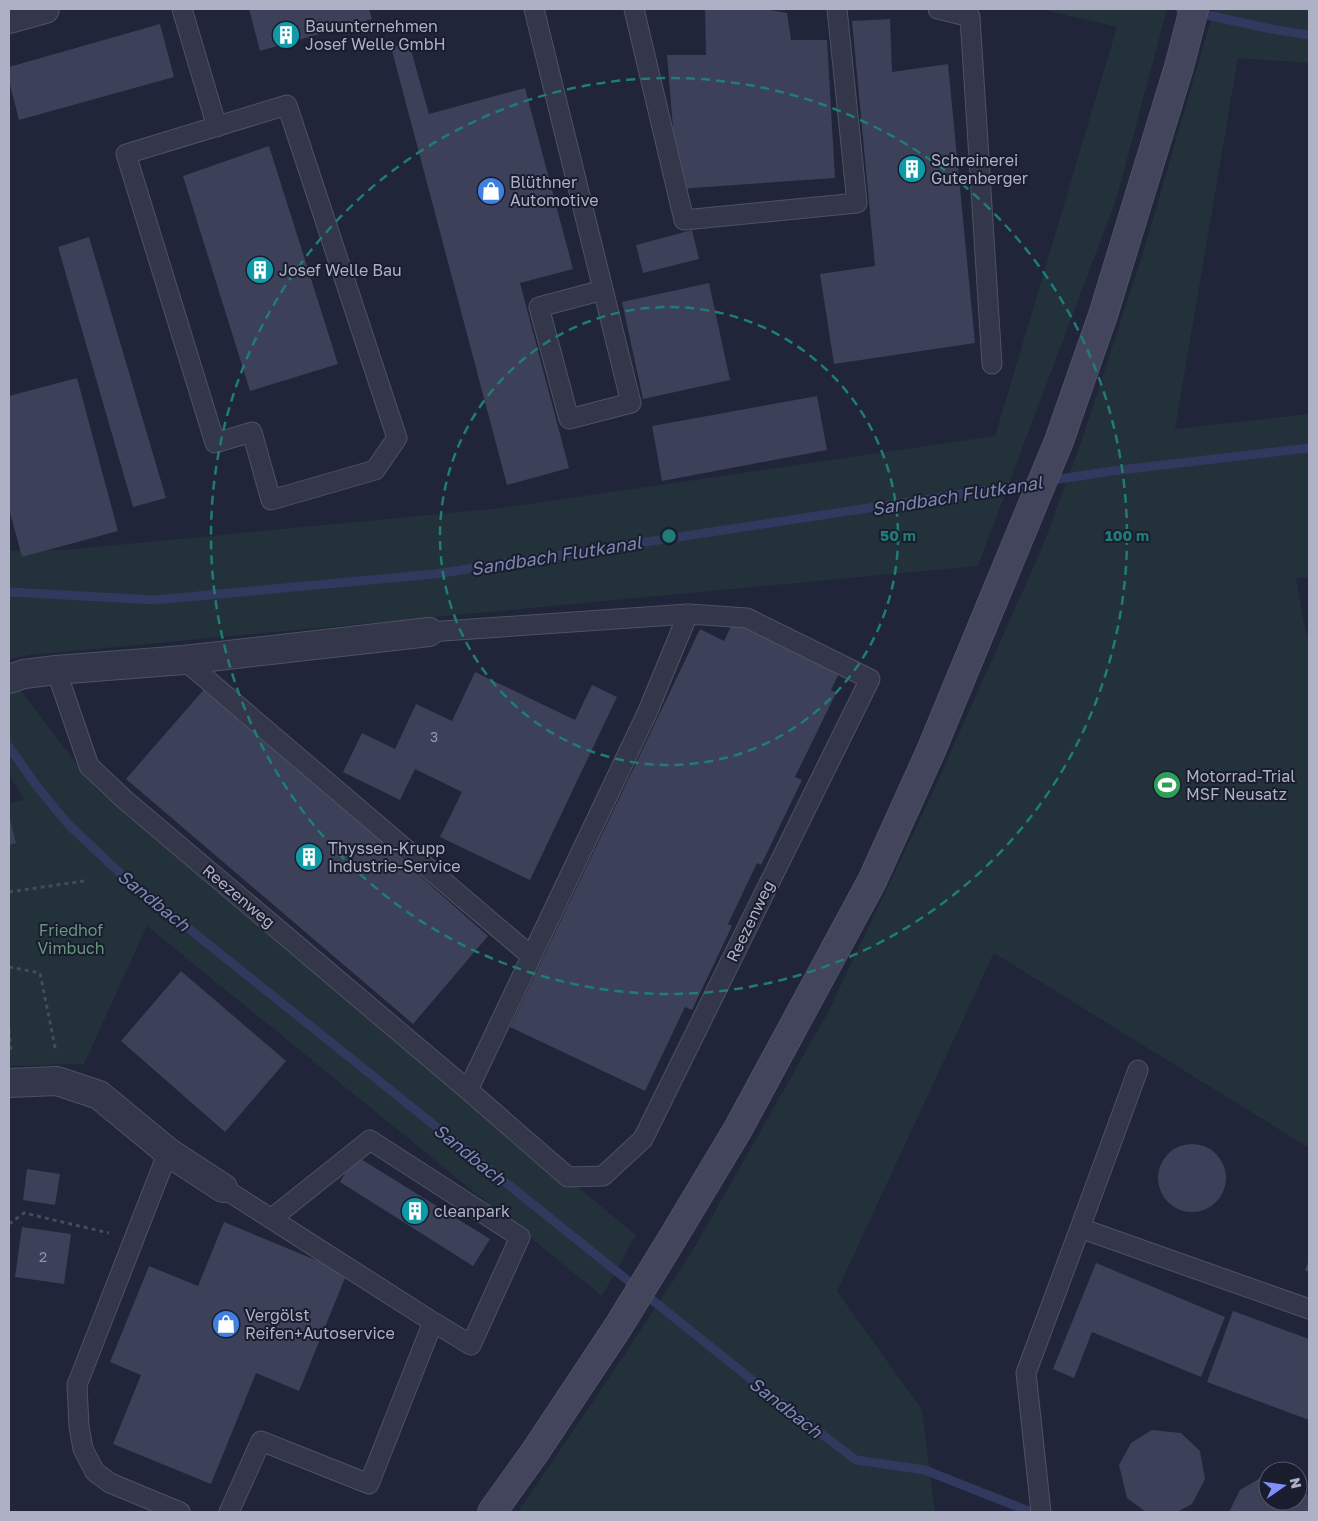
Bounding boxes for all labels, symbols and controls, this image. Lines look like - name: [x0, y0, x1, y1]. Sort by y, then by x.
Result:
- place label: Bauunternehmen Josef Welle GmbH: [305, 16, 446, 54]
- building icon: Bauunternehmen Josef Welle GmbH: [271, 20, 301, 50]
- place label: Schreinerei Gutenberger: [931, 150, 1028, 188]
- building icon: Schreinerei Gutenberger: [897, 154, 927, 184]
- place label: Blüthner Automotive: [510, 172, 598, 210]
- shop icon: Blüthner Automotive: [476, 176, 506, 206]
- building icon: Josef Welle Bau: [245, 255, 275, 285]
- place label: Josef Welle Bau: [279, 260, 402, 280]
- water label: Sandbach Flutkanal: [870, 470, 1045, 519]
- text: 50 m: [880, 526, 916, 544]
- text: 100 m: [1105, 526, 1149, 544]
- centre of rings: [660, 527, 678, 545]
- water label: Sandbach Flutkanal: [469, 530, 644, 579]
- house number: 3: [430, 728, 438, 745]
- place label: Motorrad-Trial MSF Neusatz: [1186, 766, 1295, 804]
- sports icon: Motorrad-Trial MSF Neusatz: [1152, 770, 1182, 800]
- place label: Thyssen-Krupp Industrie-Service: [328, 838, 461, 876]
- building icon: Thyssen-Krupp Industrie-Service: [294, 842, 324, 872]
- street label: Reezenweg: [199, 860, 279, 932]
- water label: Sandbach: [114, 864, 195, 936]
- street label: Reezenweg: [722, 877, 778, 965]
- park label: Friedhof Vimbuch: [37, 920, 105, 958]
- water label: Sandbach: [430, 1118, 511, 1190]
- building icon: cleanpark: [400, 1196, 430, 1226]
- place label: cleanpark: [434, 1201, 510, 1221]
- house number: 2: [39, 1248, 47, 1265]
- place label: Vergölst Reifen+Autoservice: [245, 1305, 395, 1343]
- shop icon: Vergölst Reifen+Autoservice: [211, 1309, 241, 1339]
- water label: Sandbach: [745, 1372, 827, 1443]
- north arrow: [1258, 1461, 1308, 1511]
- text: N: [1287, 1476, 1306, 1490]

